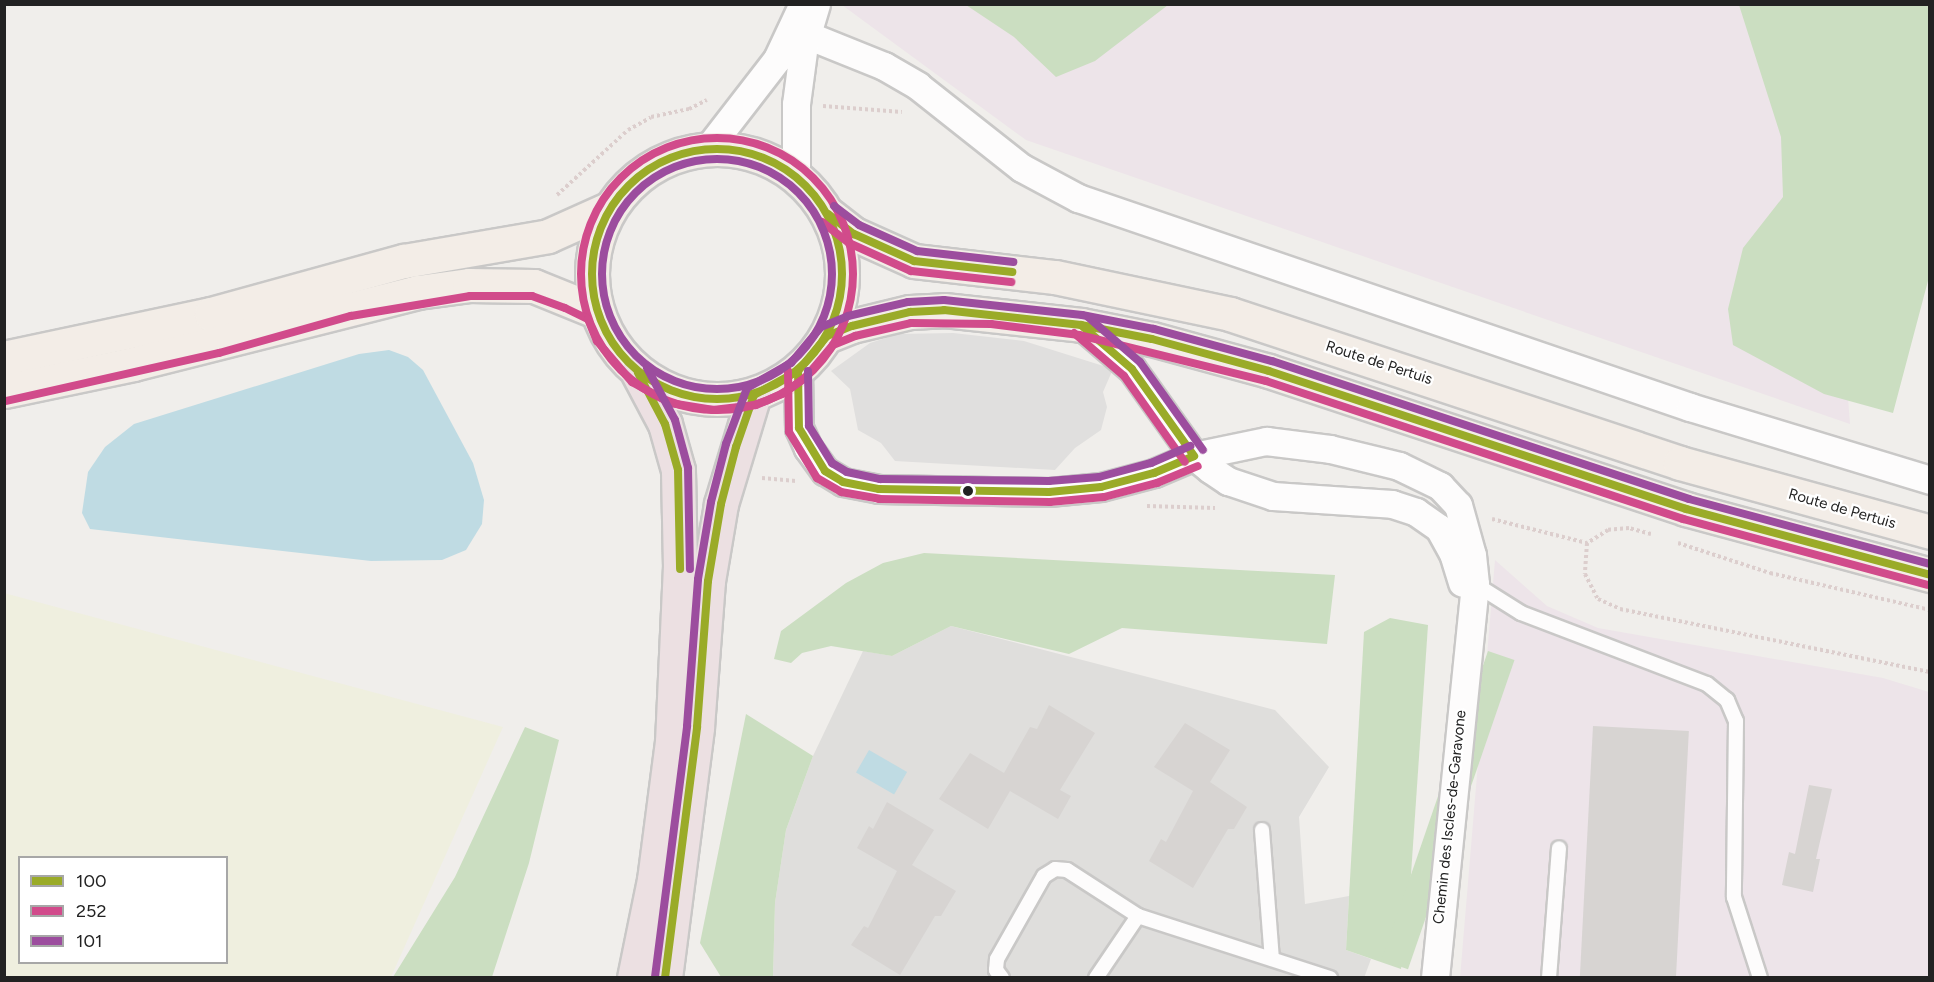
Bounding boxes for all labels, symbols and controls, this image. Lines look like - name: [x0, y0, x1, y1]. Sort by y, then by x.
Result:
- street label: Route de Pertuis: [1323, 337, 1435, 389]
- unlabelled marker: [962, 485, 974, 497]
- street label: Route de Pertuis: [1786, 485, 1898, 533]
- street label: Chemin des Iscles-de-Garavone: [1430, 709, 1470, 925]
- legend: [18, 856, 228, 964]
- text: 100: [76, 870, 107, 892]
- text: 252: [76, 900, 106, 922]
- text: 101: [76, 930, 102, 952]

